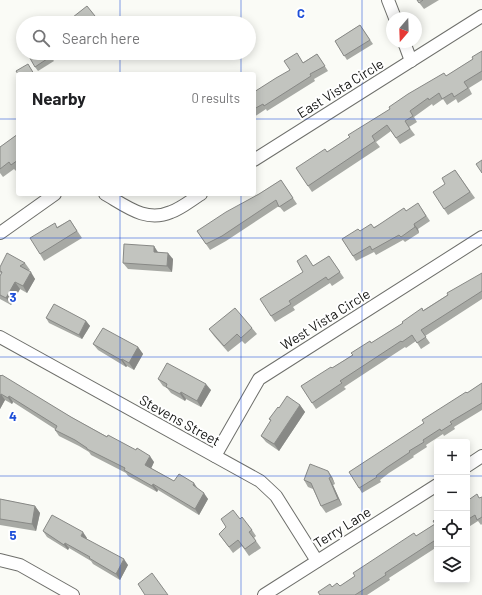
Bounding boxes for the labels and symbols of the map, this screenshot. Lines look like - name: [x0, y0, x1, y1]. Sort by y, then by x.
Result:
- text: C: [297, 5, 305, 21]
- north arrow: [386, 12, 422, 48]
- street label: East Vista Circle: [294, 55, 386, 121]
- street label: West Vista Circle: [277, 285, 373, 353]
- text: 3: [9, 289, 17, 305]
- street label: Stevens Street: [137, 391, 223, 449]
- text: 4: [9, 408, 17, 424]
- street label: Terry Lane: [310, 503, 374, 551]
- text: 5: [9, 527, 17, 543]

